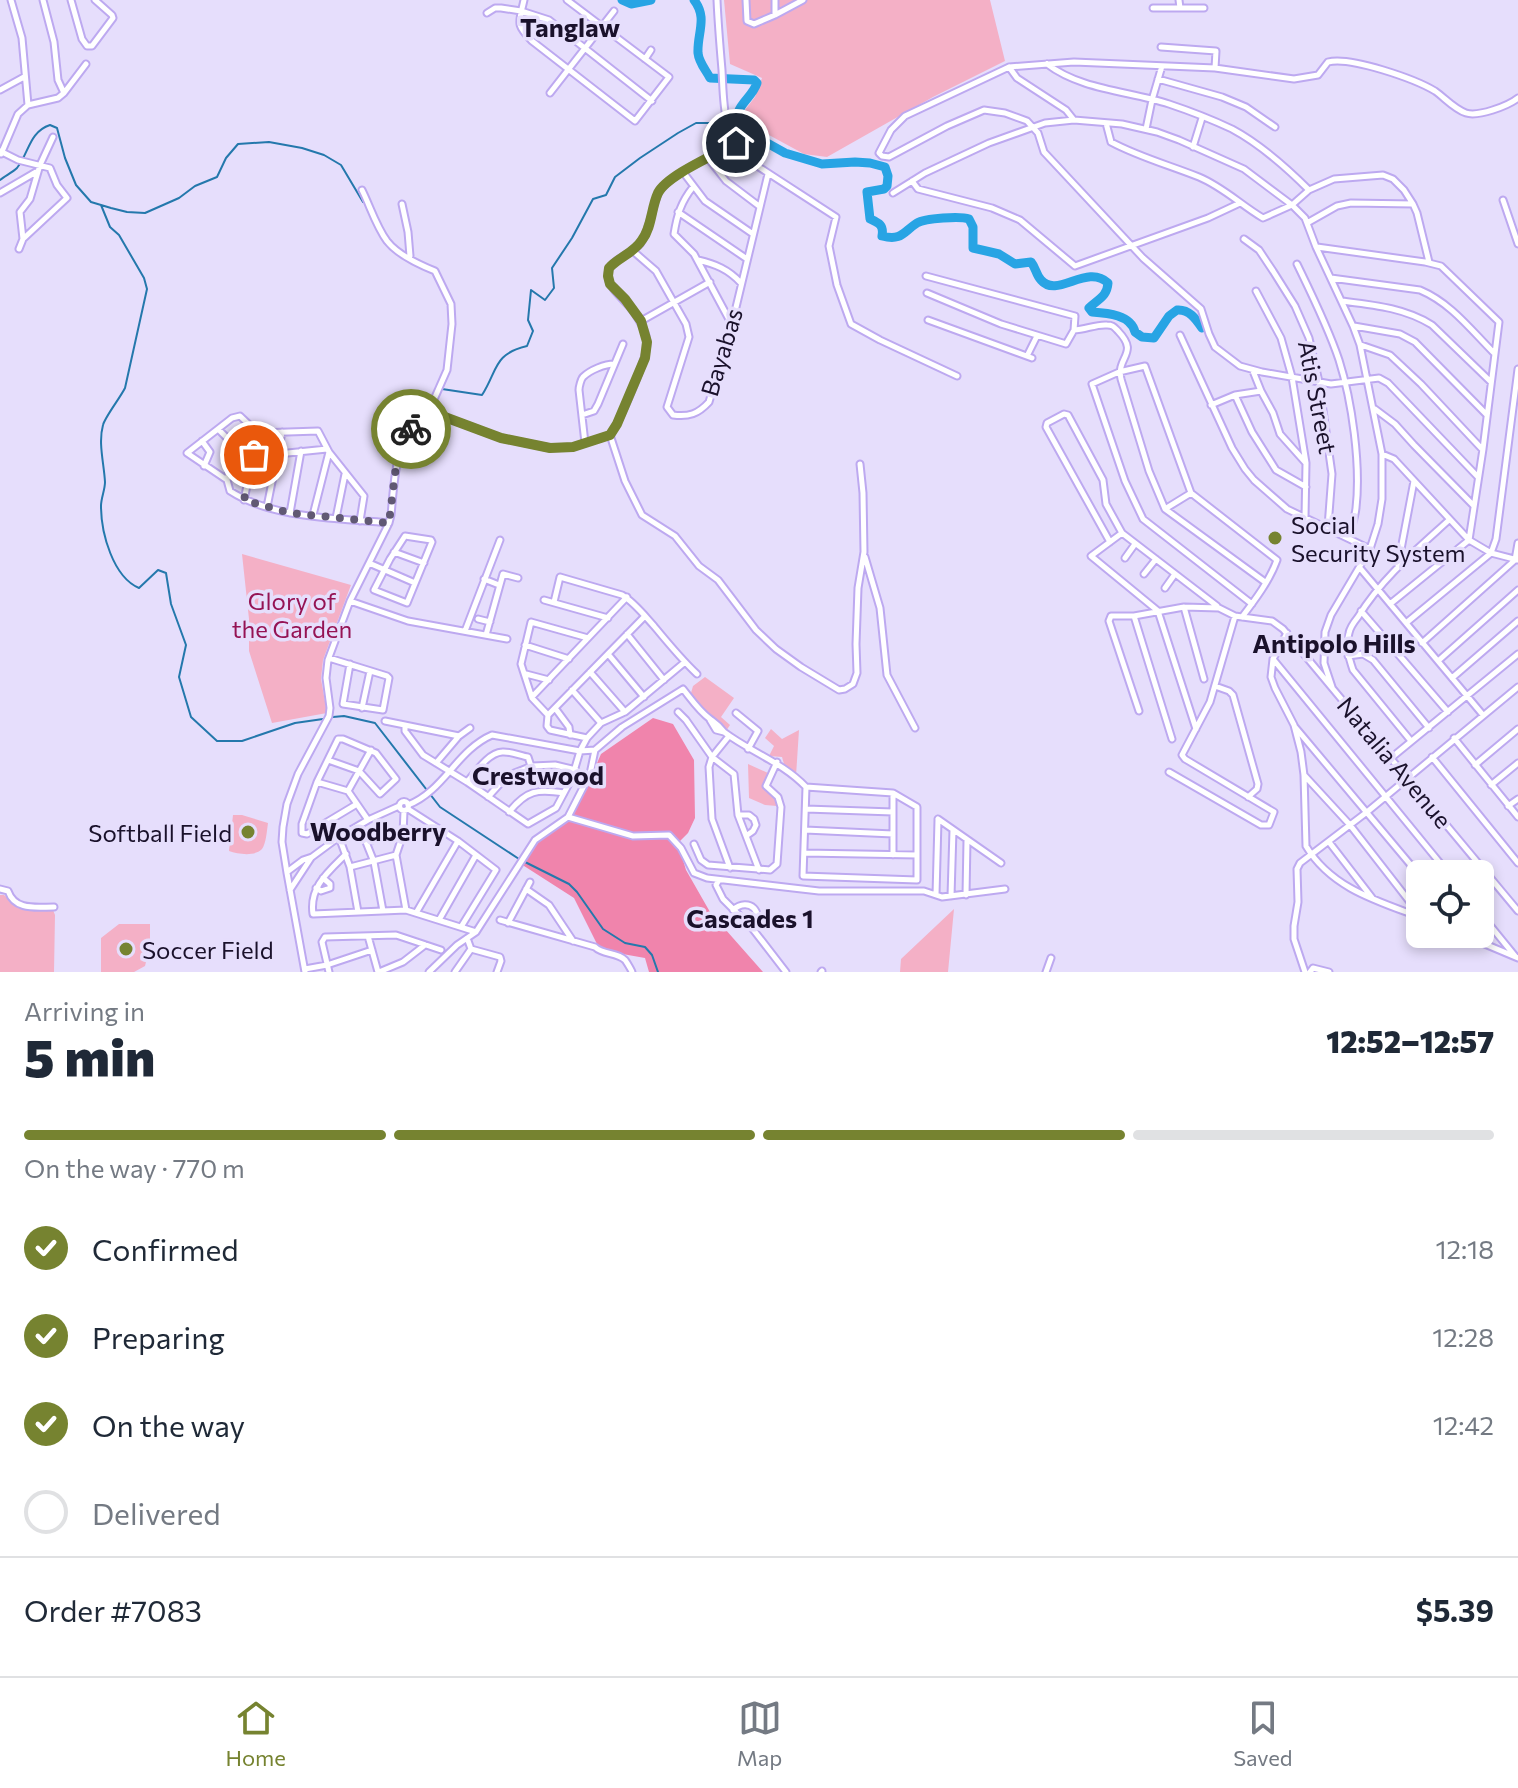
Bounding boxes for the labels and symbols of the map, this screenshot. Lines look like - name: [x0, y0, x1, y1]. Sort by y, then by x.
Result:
- district label: Tanglaw: [520, 11, 620, 42]
- pin: [702, 109, 770, 177]
- street label: Bayabas: [694, 305, 748, 399]
- street label: Atis Street: [1293, 338, 1343, 456]
- courier: [371, 389, 451, 469]
- pin: [220, 421, 288, 489]
- place label: Social Security System: [1291, 510, 1466, 567]
- marker: Social Security System: [1266, 529, 1284, 547]
- park label: Glory of the Garden: [232, 586, 352, 643]
- district label: Antipolo Hills: [1252, 627, 1416, 658]
- street label: Natalia Avenue: [1332, 690, 1458, 834]
- district label: Crestwood: [472, 759, 604, 790]
- district label: Woodberry: [310, 815, 446, 846]
- place label: Softball Field: [88, 818, 232, 847]
- marker: Softball Field: [239, 823, 257, 841]
- district label: Cascades 1: [686, 902, 814, 933]
- place label: Soccer Field: [142, 935, 274, 964]
- marker: Soccer Field: [117, 940, 135, 958]

